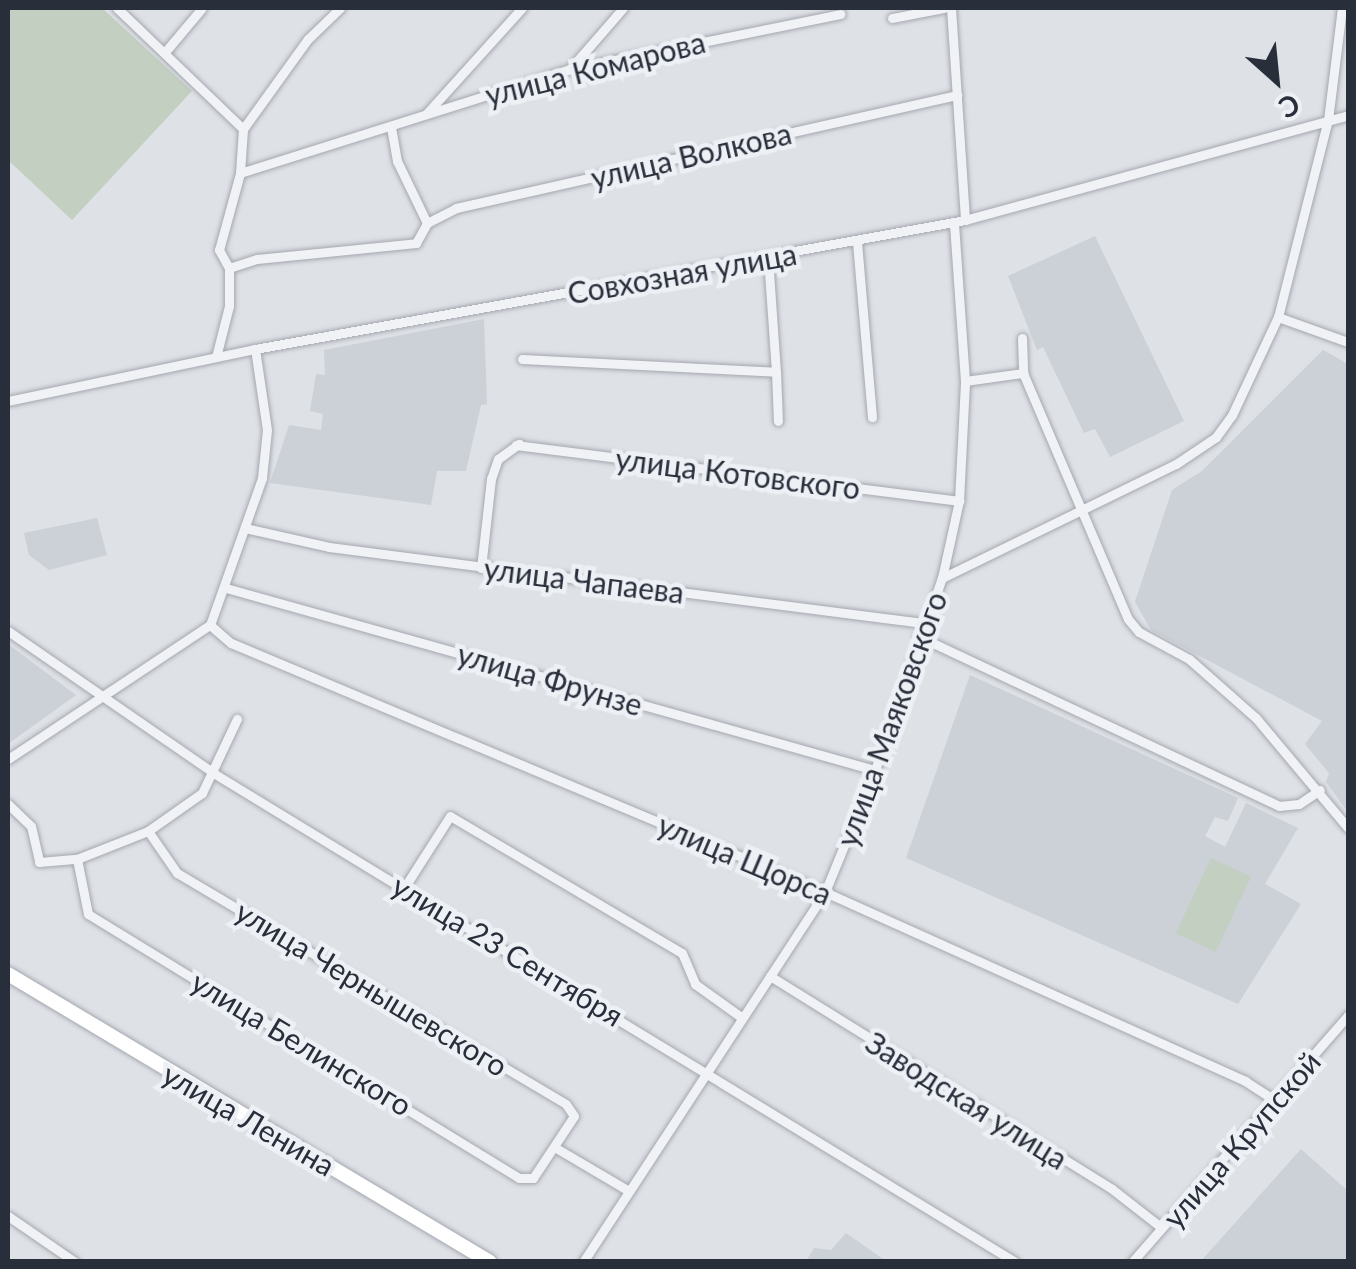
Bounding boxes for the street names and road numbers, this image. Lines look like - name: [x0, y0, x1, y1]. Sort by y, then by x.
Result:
- street label: улица Комарова: [481, 23, 709, 113]
- street label: улица Волкова: [587, 114, 795, 196]
- street label: Совхозная улица: [565, 235, 799, 311]
- street label: улица Котовского: [614, 440, 862, 506]
- street label: улица Чапаева: [482, 550, 686, 610]
- street label: улица Маяковского: [828, 587, 954, 851]
- street label: улица Фрунзе: [453, 635, 647, 723]
- street label: улица Щорса: [653, 806, 837, 912]
- street label: улица 23 Сентября: [386, 867, 630, 1033]
- street label: улица Чернышевского: [230, 893, 514, 1083]
- street label: улица Белинского: [185, 963, 419, 1123]
- street label: Заводская улица: [860, 1024, 1074, 1176]
- street label: улица Крупской: [1155, 1043, 1327, 1235]
- street label: улица Ленина: [157, 1055, 341, 1183]

